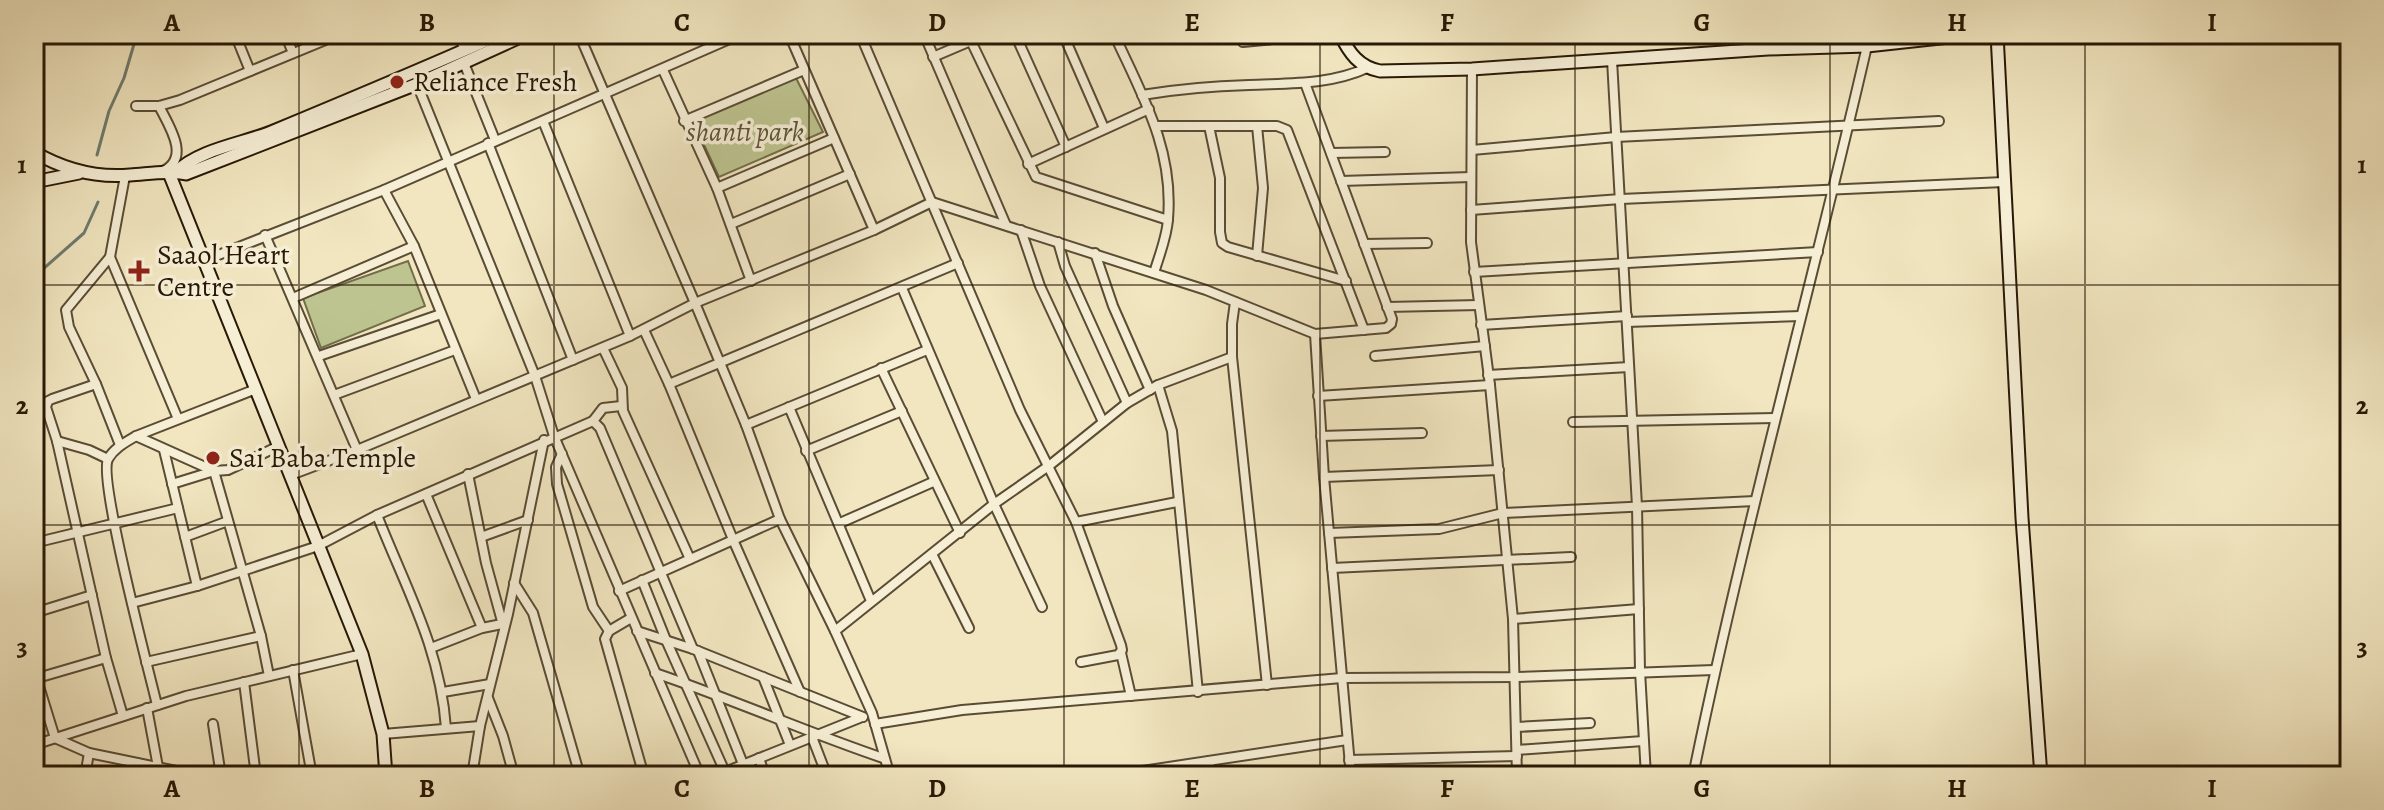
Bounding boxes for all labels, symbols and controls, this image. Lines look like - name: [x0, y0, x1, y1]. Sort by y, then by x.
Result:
- text: A: [163, 5, 181, 40]
- text: B: [419, 5, 435, 40]
- text: C: [674, 5, 690, 40]
- text: D: [928, 5, 946, 40]
- text: E: [1184, 5, 1200, 40]
- text: F: [1440, 5, 1454, 40]
- text: G: [1693, 5, 1711, 40]
- text: H: [1947, 5, 1967, 40]
- text: I: [2207, 5, 2217, 40]
- place label: Reliance Fresh: [413, 63, 577, 101]
- marker: Reliance Fresh: [388, 73, 406, 91]
- park label: shanti park: [686, 113, 804, 151]
- text: 1: [17, 147, 27, 182]
- text: 1: [2357, 147, 2367, 182]
- place label: Saaol Heart Centre: [157, 236, 290, 306]
- marker: Saaol Heart Centre: [128, 260, 150, 282]
- text: 2: [16, 388, 29, 423]
- text: 2: [2356, 388, 2369, 423]
- place label: Sai Baba Temple: [229, 439, 416, 477]
- marker: Sai Baba Temple: [204, 449, 222, 467]
- text: 3: [16, 629, 28, 664]
- text: 3: [2356, 629, 2368, 664]
- text: A: [163, 771, 181, 806]
- text: B: [419, 771, 435, 806]
- text: C: [674, 771, 690, 806]
- text: D: [928, 771, 946, 806]
- text: E: [1184, 771, 1200, 806]
- text: F: [1440, 771, 1454, 806]
- text: G: [1693, 771, 1711, 806]
- text: H: [1947, 771, 1967, 806]
- text: I: [2207, 771, 2217, 806]

